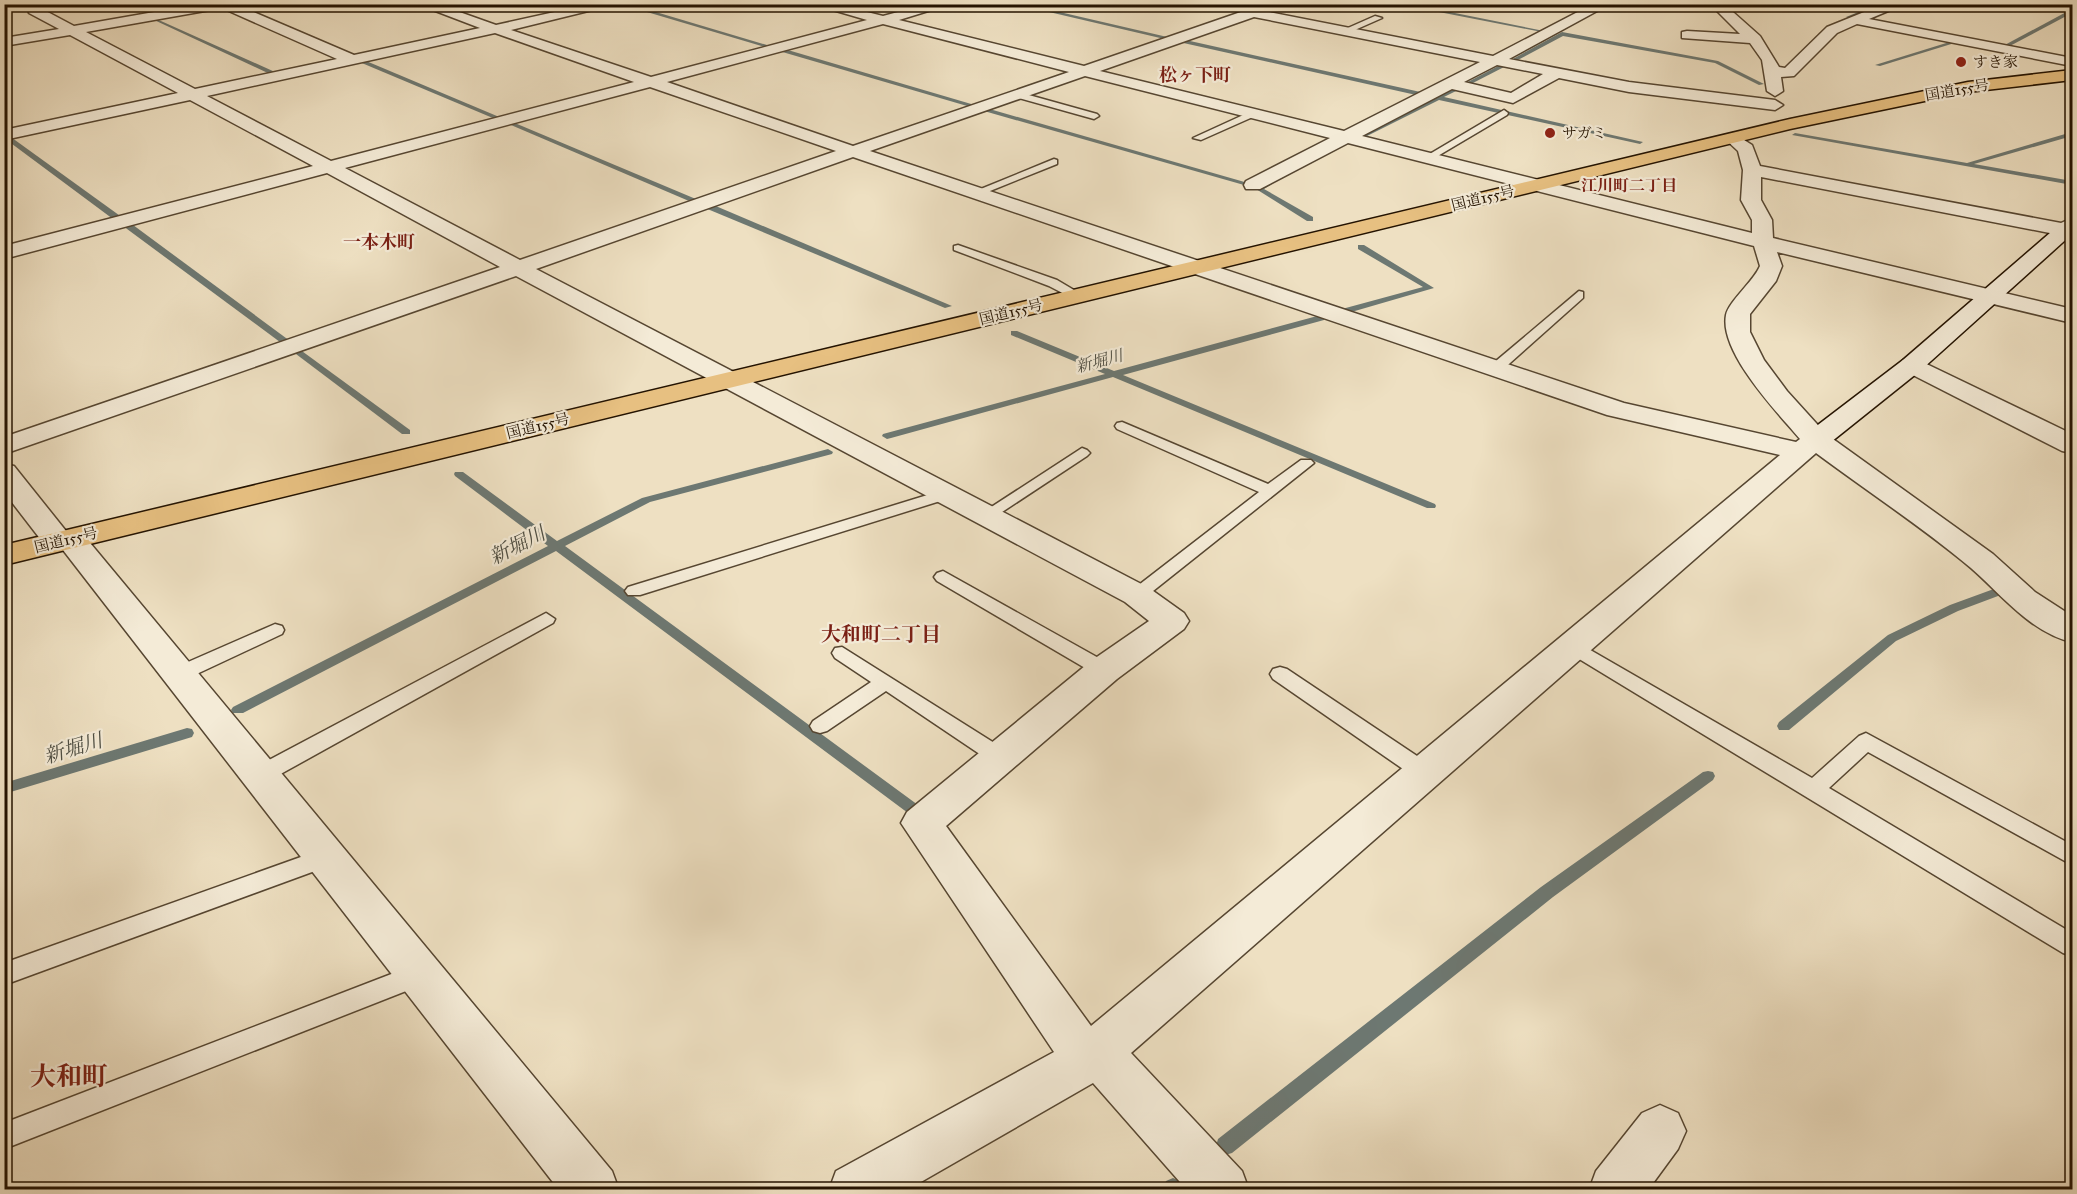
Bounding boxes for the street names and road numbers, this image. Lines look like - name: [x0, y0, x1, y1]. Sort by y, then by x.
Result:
- street label: 国道155号: [1924, 76, 1990, 104]
- street label: 国道155号: [1449, 181, 1517, 215]
- street label: 国道155号: [977, 295, 1045, 329]
- street label: 国道155号: [504, 409, 572, 443]
- street label: 国道155号: [32, 523, 100, 557]

